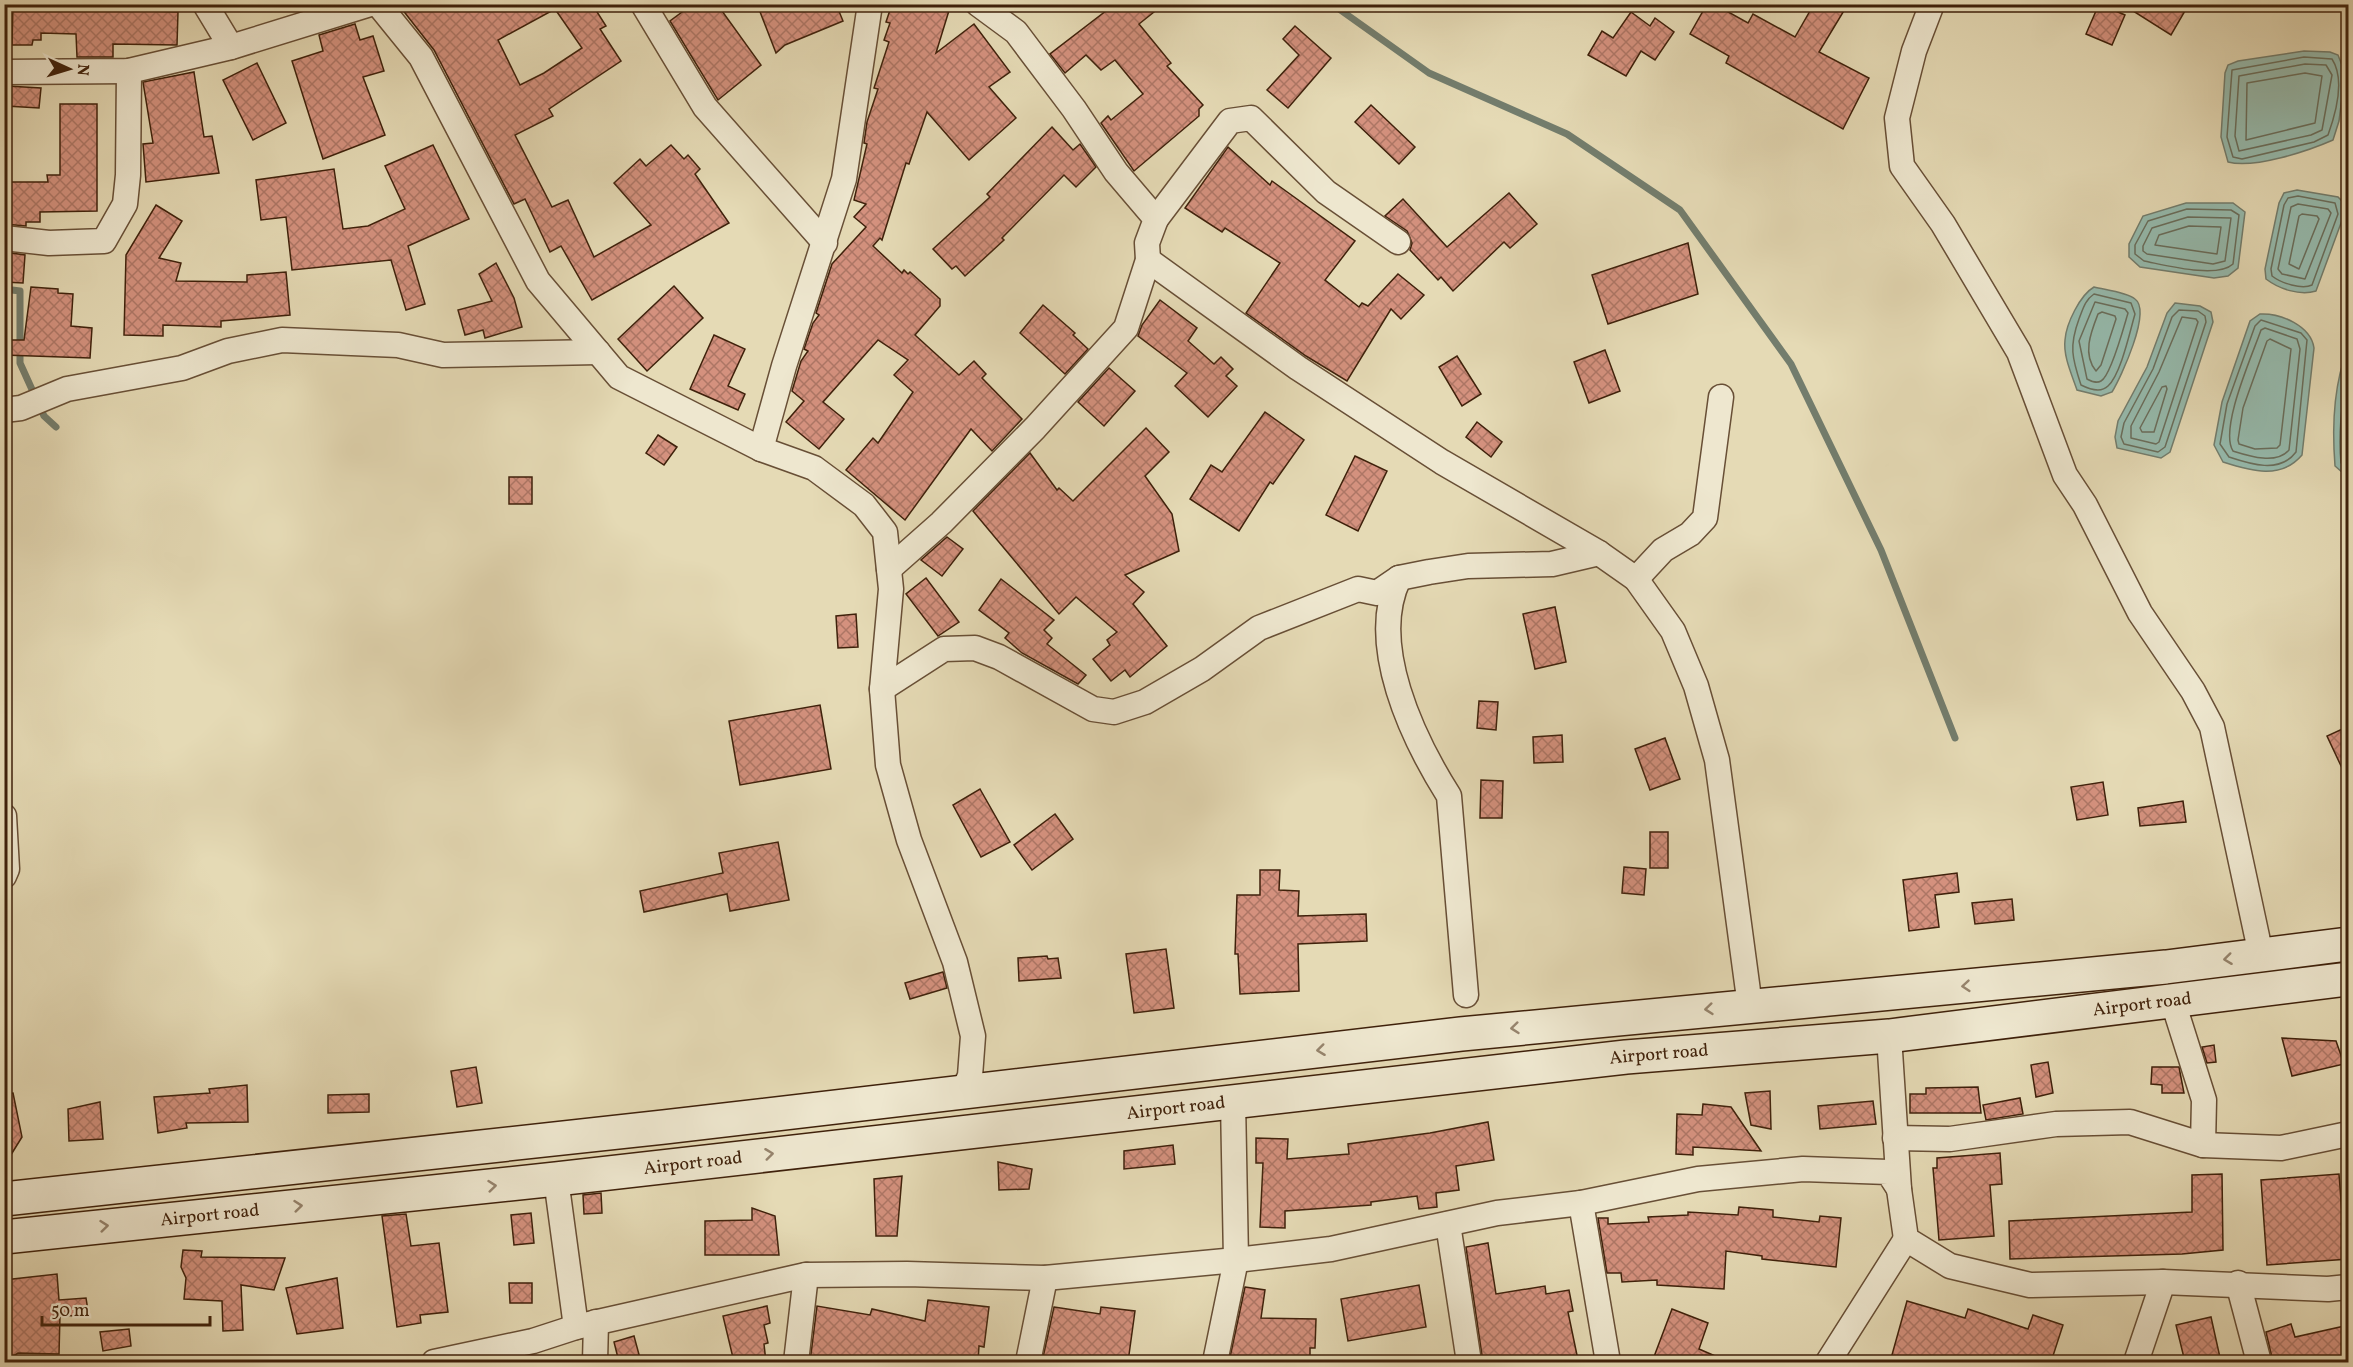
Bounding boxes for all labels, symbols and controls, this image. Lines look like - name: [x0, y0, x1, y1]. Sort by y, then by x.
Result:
- north arrow: [39, 39, 99, 99]
- text: N: [71, 63, 93, 77]
- one-way arrow: [2223, 953, 2233, 965]
- one-way arrow: [1962, 979, 1971, 992]
- street label: Airport road: [2091, 986, 2193, 1023]
- one-way arrow: [1705, 1002, 1714, 1015]
- one-way arrow: [1511, 1021, 1520, 1034]
- street label: Airport road: [1608, 1038, 1709, 1071]
- one-way arrow: [1317, 1044, 1326, 1056]
- street label: Airport road: [1125, 1090, 1227, 1126]
- street label: Airport road: [642, 1145, 744, 1181]
- one-way arrow: [765, 1148, 774, 1161]
- one-way arrow: [488, 1180, 497, 1193]
- street label: Airport road: [159, 1198, 261, 1233]
- one-way arrow: [294, 1200, 303, 1213]
- one-way arrow: [100, 1220, 109, 1233]
- scale bar: [42, 1289, 210, 1327]
- text: 50 m: [51, 1299, 90, 1324]

